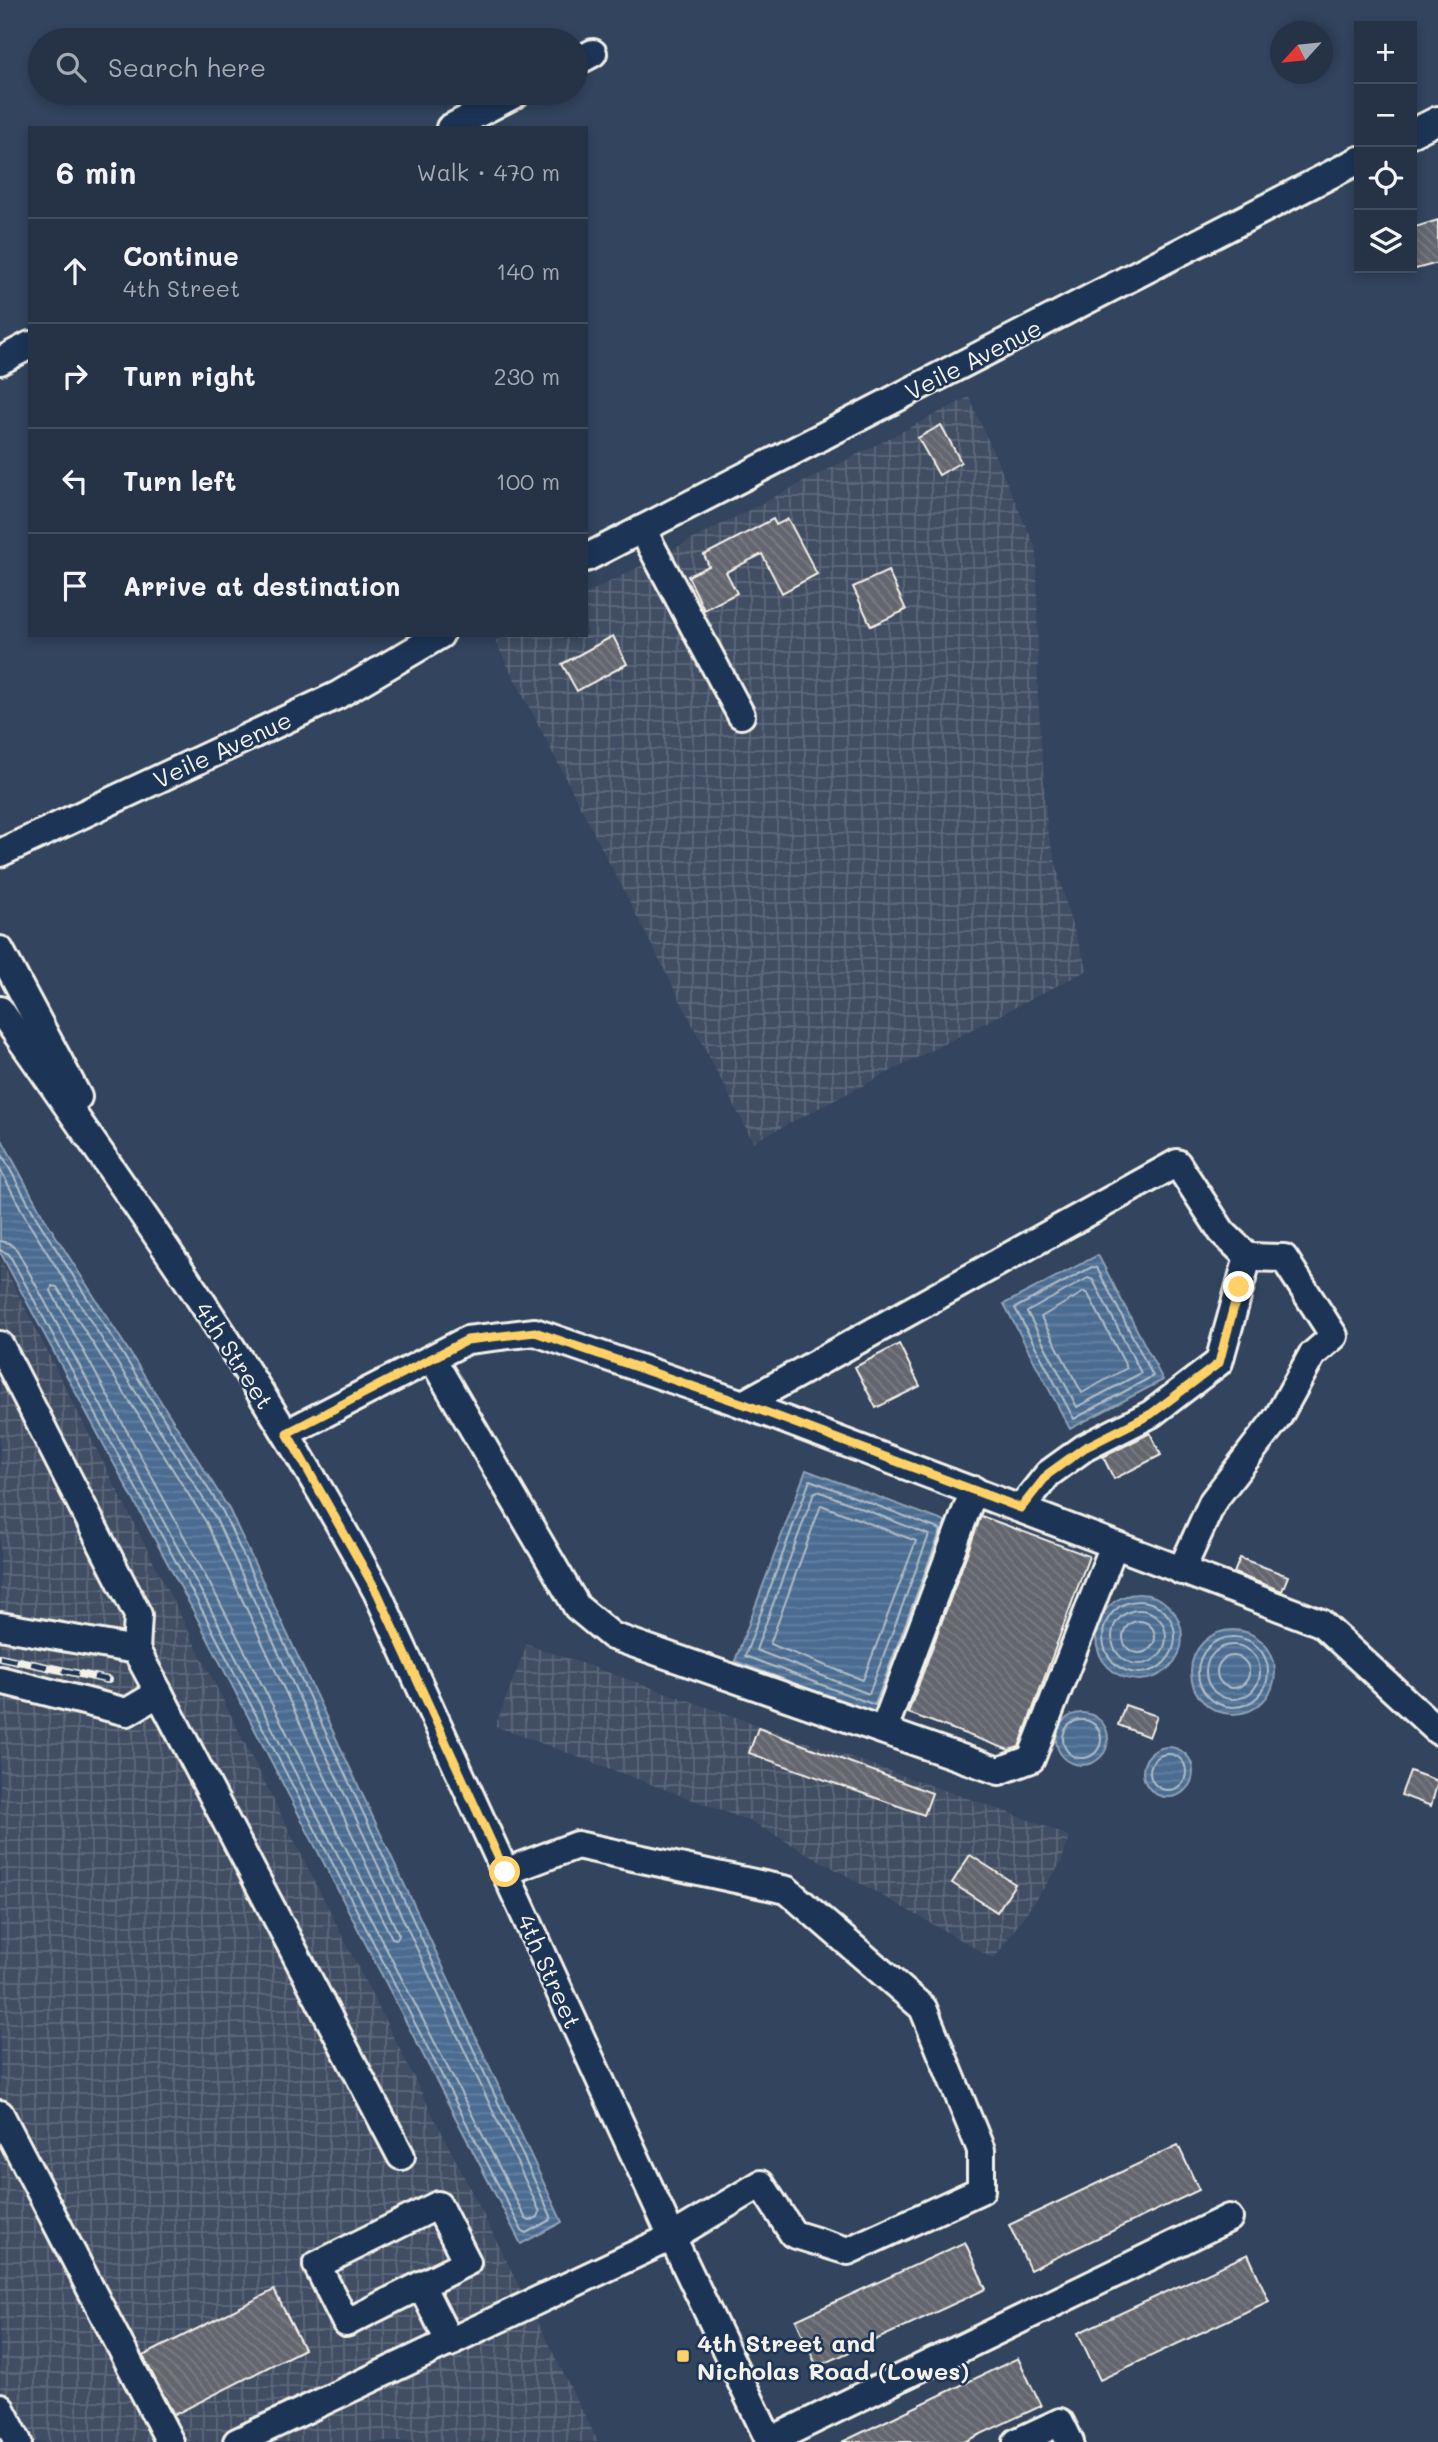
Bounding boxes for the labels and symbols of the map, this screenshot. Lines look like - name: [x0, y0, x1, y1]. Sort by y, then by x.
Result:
- north arrow: [1270, 21, 1333, 84]
- street label: Veile Avenue: [899, 311, 1047, 407]
- street label: Veile Avenue: [148, 703, 296, 795]
- route end: [1223, 1271, 1254, 1302]
- street label: 4th Street: [189, 1295, 281, 1415]
- route start: [489, 1856, 520, 1887]
- street label: 4th Street: [511, 1909, 589, 2033]
- place label: 4th Street and Nicholas Road (Lowes): [697, 2327, 969, 2386]
- marker: 4th Street and Nicholas Road (Lowes): [675, 2348, 691, 2364]

